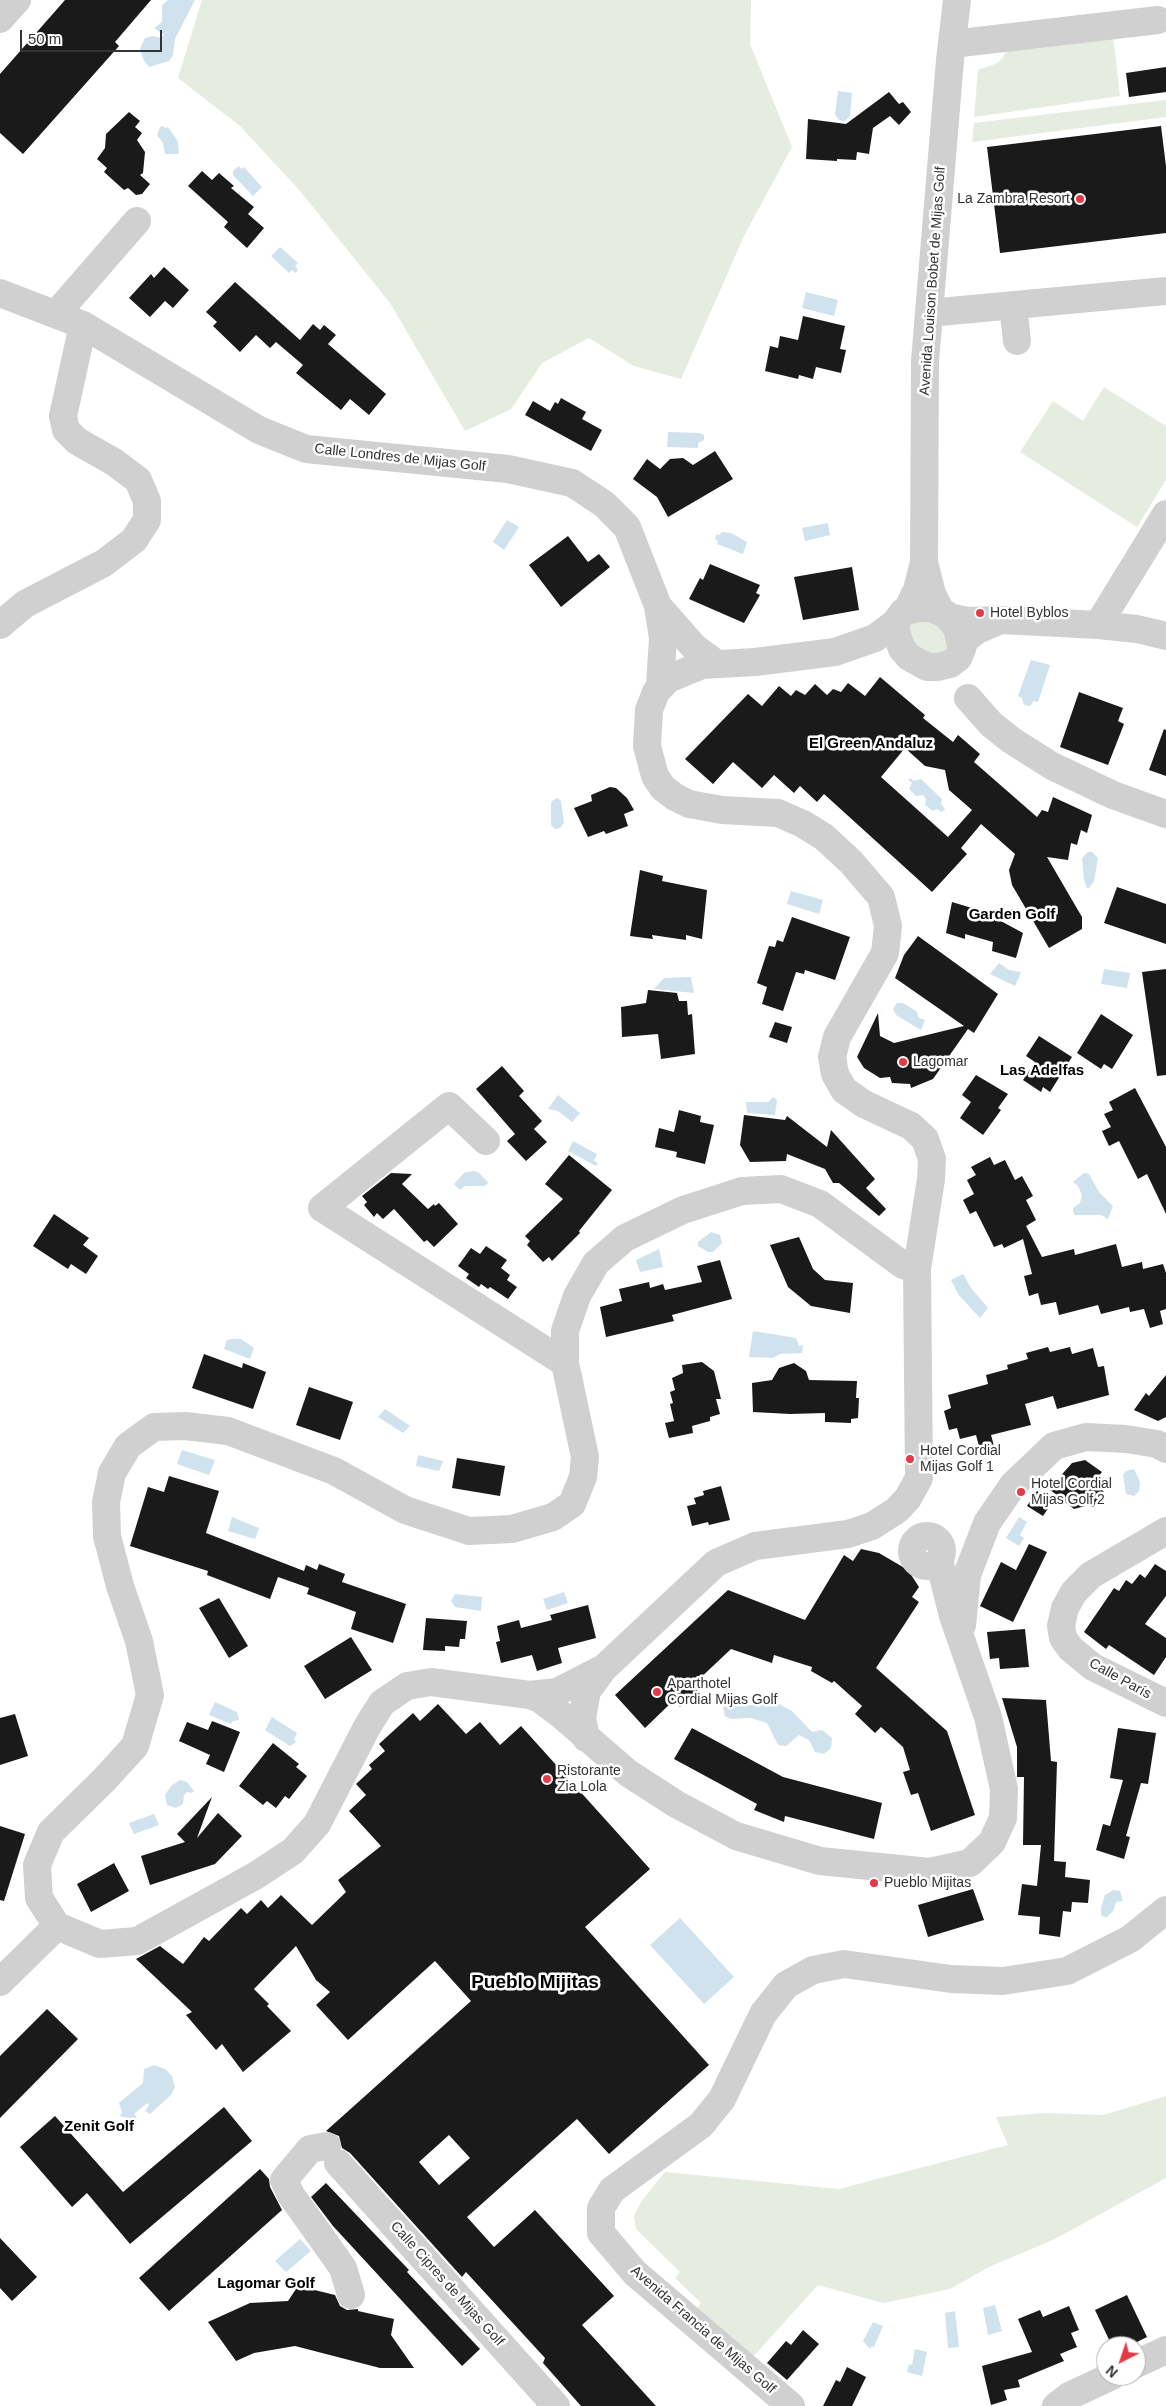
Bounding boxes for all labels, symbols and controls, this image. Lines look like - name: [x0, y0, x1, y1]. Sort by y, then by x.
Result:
- scale bar: [22, 20, 165, 52]
- text: 50 m: [28, 30, 61, 47]
- street label: Avenida Louison Bobet de Mijas Golf: [917, 166, 949, 396]
- place label: La Zambra Resort: [957, 191, 1070, 207]
- marker: La Zambra Resort: [1074, 193, 1086, 205]
- street label: Calle Londres de Mijas Golf: [314, 441, 486, 475]
- place label: Hotel Byblos: [990, 605, 1069, 621]
- marker: Hotel Byblos: [974, 607, 986, 619]
- district label: El Green Andaluz: [809, 735, 933, 753]
- district label: Garden Golf: [969, 906, 1055, 924]
- place label: Lagomar: [913, 1054, 968, 1070]
- marker: Lagomar: [897, 1056, 909, 1068]
- district label: Las Adelfas: [1000, 1062, 1084, 1080]
- place label: Hotel Cordial Mijas Golf 1: [920, 1443, 1001, 1475]
- marker: Hotel Cordial Mijas Golf 1: [904, 1453, 916, 1465]
- place label: Hotel Cordial Mijas Golf 2: [1031, 1476, 1112, 1508]
- marker: Hotel Cordial Mijas Golf 2: [1015, 1486, 1027, 1498]
- street label: Calle París: [1086, 1655, 1154, 1703]
- place label: Aparthotel Cordial Mijas Golf: [667, 1676, 777, 1708]
- marker: Aparthotel Cordial Mijas Golf: [651, 1686, 663, 1698]
- place label: Ristorante Zia Lola: [557, 1763, 621, 1795]
- marker: Ristorante Zia Lola: [541, 1773, 553, 1785]
- place label: Pueblo Mijitas: [884, 1875, 971, 1891]
- marker: Pueblo Mijitas: [868, 1877, 880, 1889]
- district label: Pueblo Mijitas: [471, 1972, 599, 1994]
- district label: Zenit Golf: [64, 2118, 134, 2136]
- street label: Calle Cipres de Mijas Golf: [387, 2218, 507, 2350]
- street label: Avenida Francia de Mijas Golf: [627, 2262, 779, 2398]
- district label: Lagomar Golf: [217, 2275, 315, 2293]
- north arrow: [1096, 2336, 1146, 2386]
- text: N: [1103, 2362, 1121, 2381]

